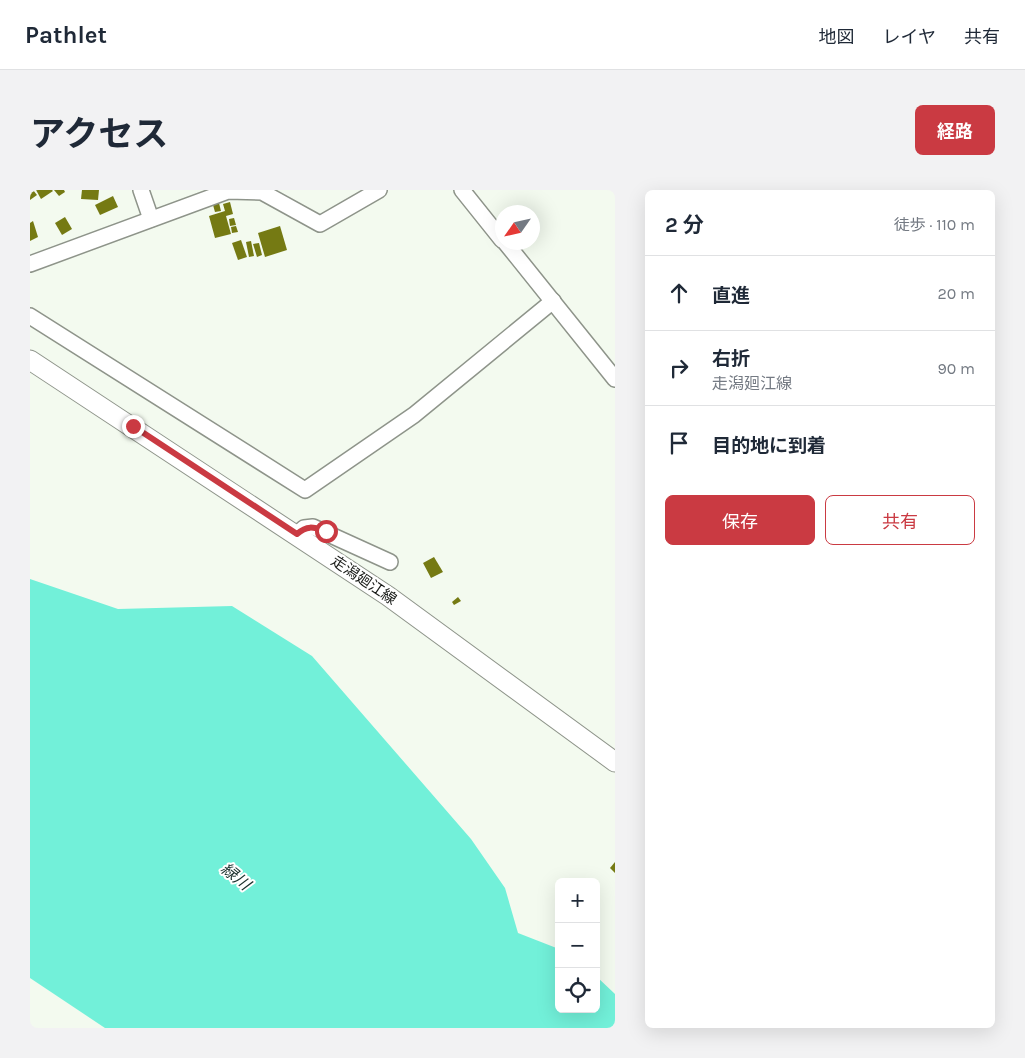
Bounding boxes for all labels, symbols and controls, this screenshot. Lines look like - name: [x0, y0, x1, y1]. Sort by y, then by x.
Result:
- text: Pathlet: [25, 21, 107, 49]
- text: 地図: [819, 26, 855, 48]
- text: レイヤ: [883, 26, 936, 48]
- text: 共有: [964, 26, 1000, 48]
- button: 経路: [915, 105, 995, 155]
- text: アクセス: [30, 114, 168, 155]
- north arrow: [495, 205, 540, 250]
- text: 2 分: [665, 213, 704, 237]
- text: 徒歩 · 110 m: [894, 215, 975, 234]
- icon: ahead: [665, 279, 693, 307]
- text: 20 m: [937, 284, 975, 303]
- text: 直進: [712, 285, 750, 307]
- text: 右折: [712, 348, 750, 370]
- icon: right: [665, 354, 693, 382]
- text: 90 m: [937, 359, 975, 378]
- text: 走潟廻江線: [712, 374, 792, 393]
- route end: [122, 415, 145, 438]
- icon: arrive: [665, 429, 693, 457]
- text: 目的地に到着: [712, 435, 826, 457]
- button: 保存: [665, 495, 815, 545]
- button: 共有: [825, 495, 975, 545]
- route start: [315, 520, 338, 543]
- street label: 走潟廻江線: [328, 552, 400, 608]
- water label: 緑川: [217, 859, 256, 895]
- map controls: [555, 878, 600, 1013]
- button: +: [555, 878, 600, 923]
- button: −: [555, 923, 600, 968]
- button: locate: [555, 968, 600, 1013]

